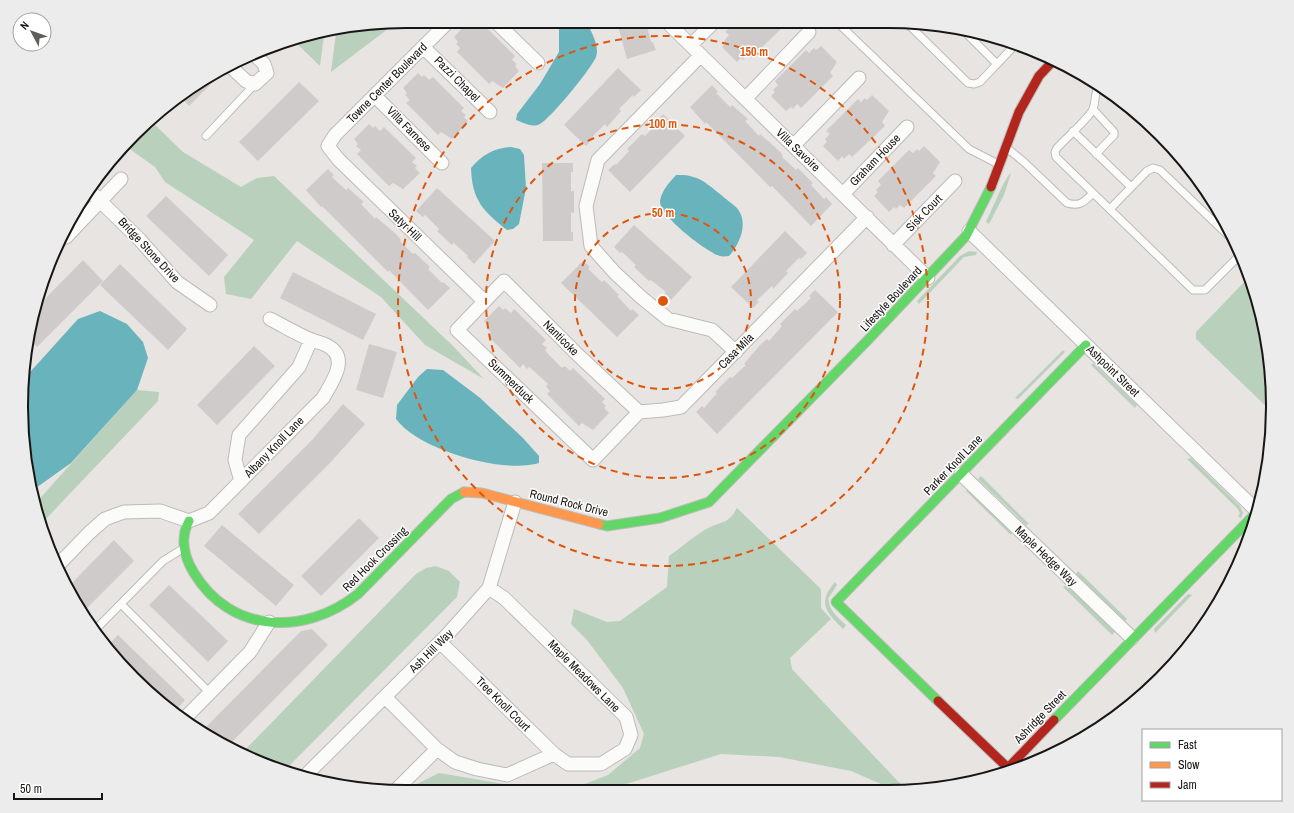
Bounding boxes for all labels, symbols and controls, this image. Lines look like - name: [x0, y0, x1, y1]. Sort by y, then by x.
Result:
- north arrow: [12, 12, 52, 52]
- text: N: [17, 18, 32, 32]
- street label: Towne Center Boulevard: [343, 39, 431, 127]
- text: 150 m: [740, 44, 768, 60]
- street label: Pazzi Chapel: [431, 53, 483, 105]
- street label: Villa Farnese: [383, 103, 435, 155]
- text: 100 m: [649, 116, 677, 132]
- street label: Villa Savoire: [772, 125, 824, 175]
- street label: Graham House: [846, 130, 904, 190]
- street label: Sisk Court: [902, 191, 946, 235]
- street label: Satyr Hill: [385, 205, 425, 245]
- text: 50 m: [652, 205, 674, 221]
- street label: Bridge Stone Drive: [115, 214, 183, 286]
- street label: Lifestyle Boulevard: [857, 263, 925, 335]
- centre of rings: [656, 294, 670, 308]
- street label: Nanticoke: [540, 317, 582, 359]
- street label: Casa Mila: [715, 329, 758, 372]
- street label: Ashpoint Street: [1082, 341, 1143, 400]
- street label: Summerduck: [485, 355, 537, 407]
- street label: Albany Knoll Lane: [240, 413, 307, 482]
- street label: Parker Knoll Lane: [920, 431, 986, 499]
- street label: Round Rock Drive: [528, 486, 610, 520]
- street label: Maple Hedge Way: [1011, 522, 1081, 590]
- street label: Red Hook Crossing: [339, 523, 411, 595]
- street label: Ash Hill Way: [405, 626, 456, 677]
- street label: Maple Meadows Lane: [544, 636, 624, 716]
- street label: Tree Knoll Court: [472, 673, 534, 735]
- street label: Ashridge Street: [1010, 687, 1070, 748]
- legend: [1142, 729, 1282, 801]
- text: Fast: [1178, 737, 1197, 753]
- text: Slow: [1178, 757, 1200, 773]
- scale bar: [14, 775, 102, 801]
- text: Jam: [1178, 777, 1197, 793]
- text: 50 m: [20, 781, 42, 797]

